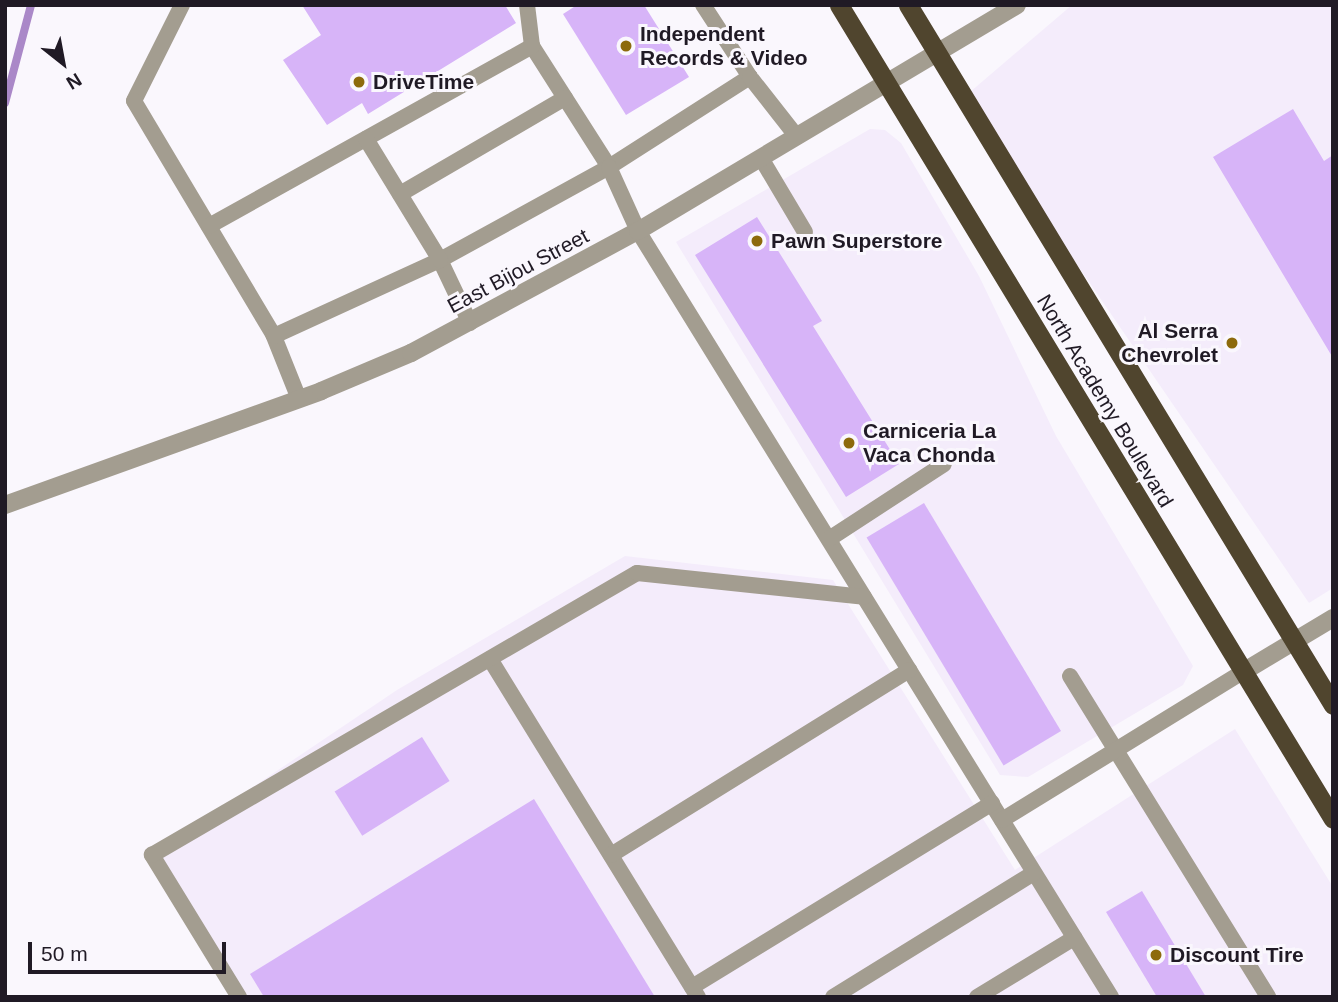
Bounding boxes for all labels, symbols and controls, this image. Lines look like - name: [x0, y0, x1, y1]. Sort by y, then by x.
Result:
- place label: Independent Records & Video: [640, 21, 808, 71]
- north arrow: [28, 28, 98, 98]
- marker: Independent Records & Video: [618, 38, 634, 54]
- text: N: [63, 69, 85, 94]
- place label: DriveTime: [373, 69, 474, 95]
- marker: DriveTime: [351, 74, 367, 90]
- street label: East Bijou Street: [443, 223, 593, 319]
- place label: Pawn Superstore: [771, 228, 943, 254]
- marker: Pawn Superstore: [749, 233, 765, 249]
- street label: North Academy Boulevard: [1031, 289, 1179, 513]
- place label: Al Serra Chevrolet: [1121, 318, 1218, 368]
- marker: Al Serra Chevrolet: [1224, 335, 1240, 351]
- place label: Carniceria La Vaca Chonda: [863, 418, 996, 468]
- marker: Carniceria La Vaca Chonda: [841, 435, 857, 451]
- scale bar: [32, 928, 229, 972]
- text: 50 m: [41, 942, 88, 965]
- place label: Discount Tire: [1170, 942, 1304, 968]
- marker: Discount Tire: [1148, 947, 1164, 963]

